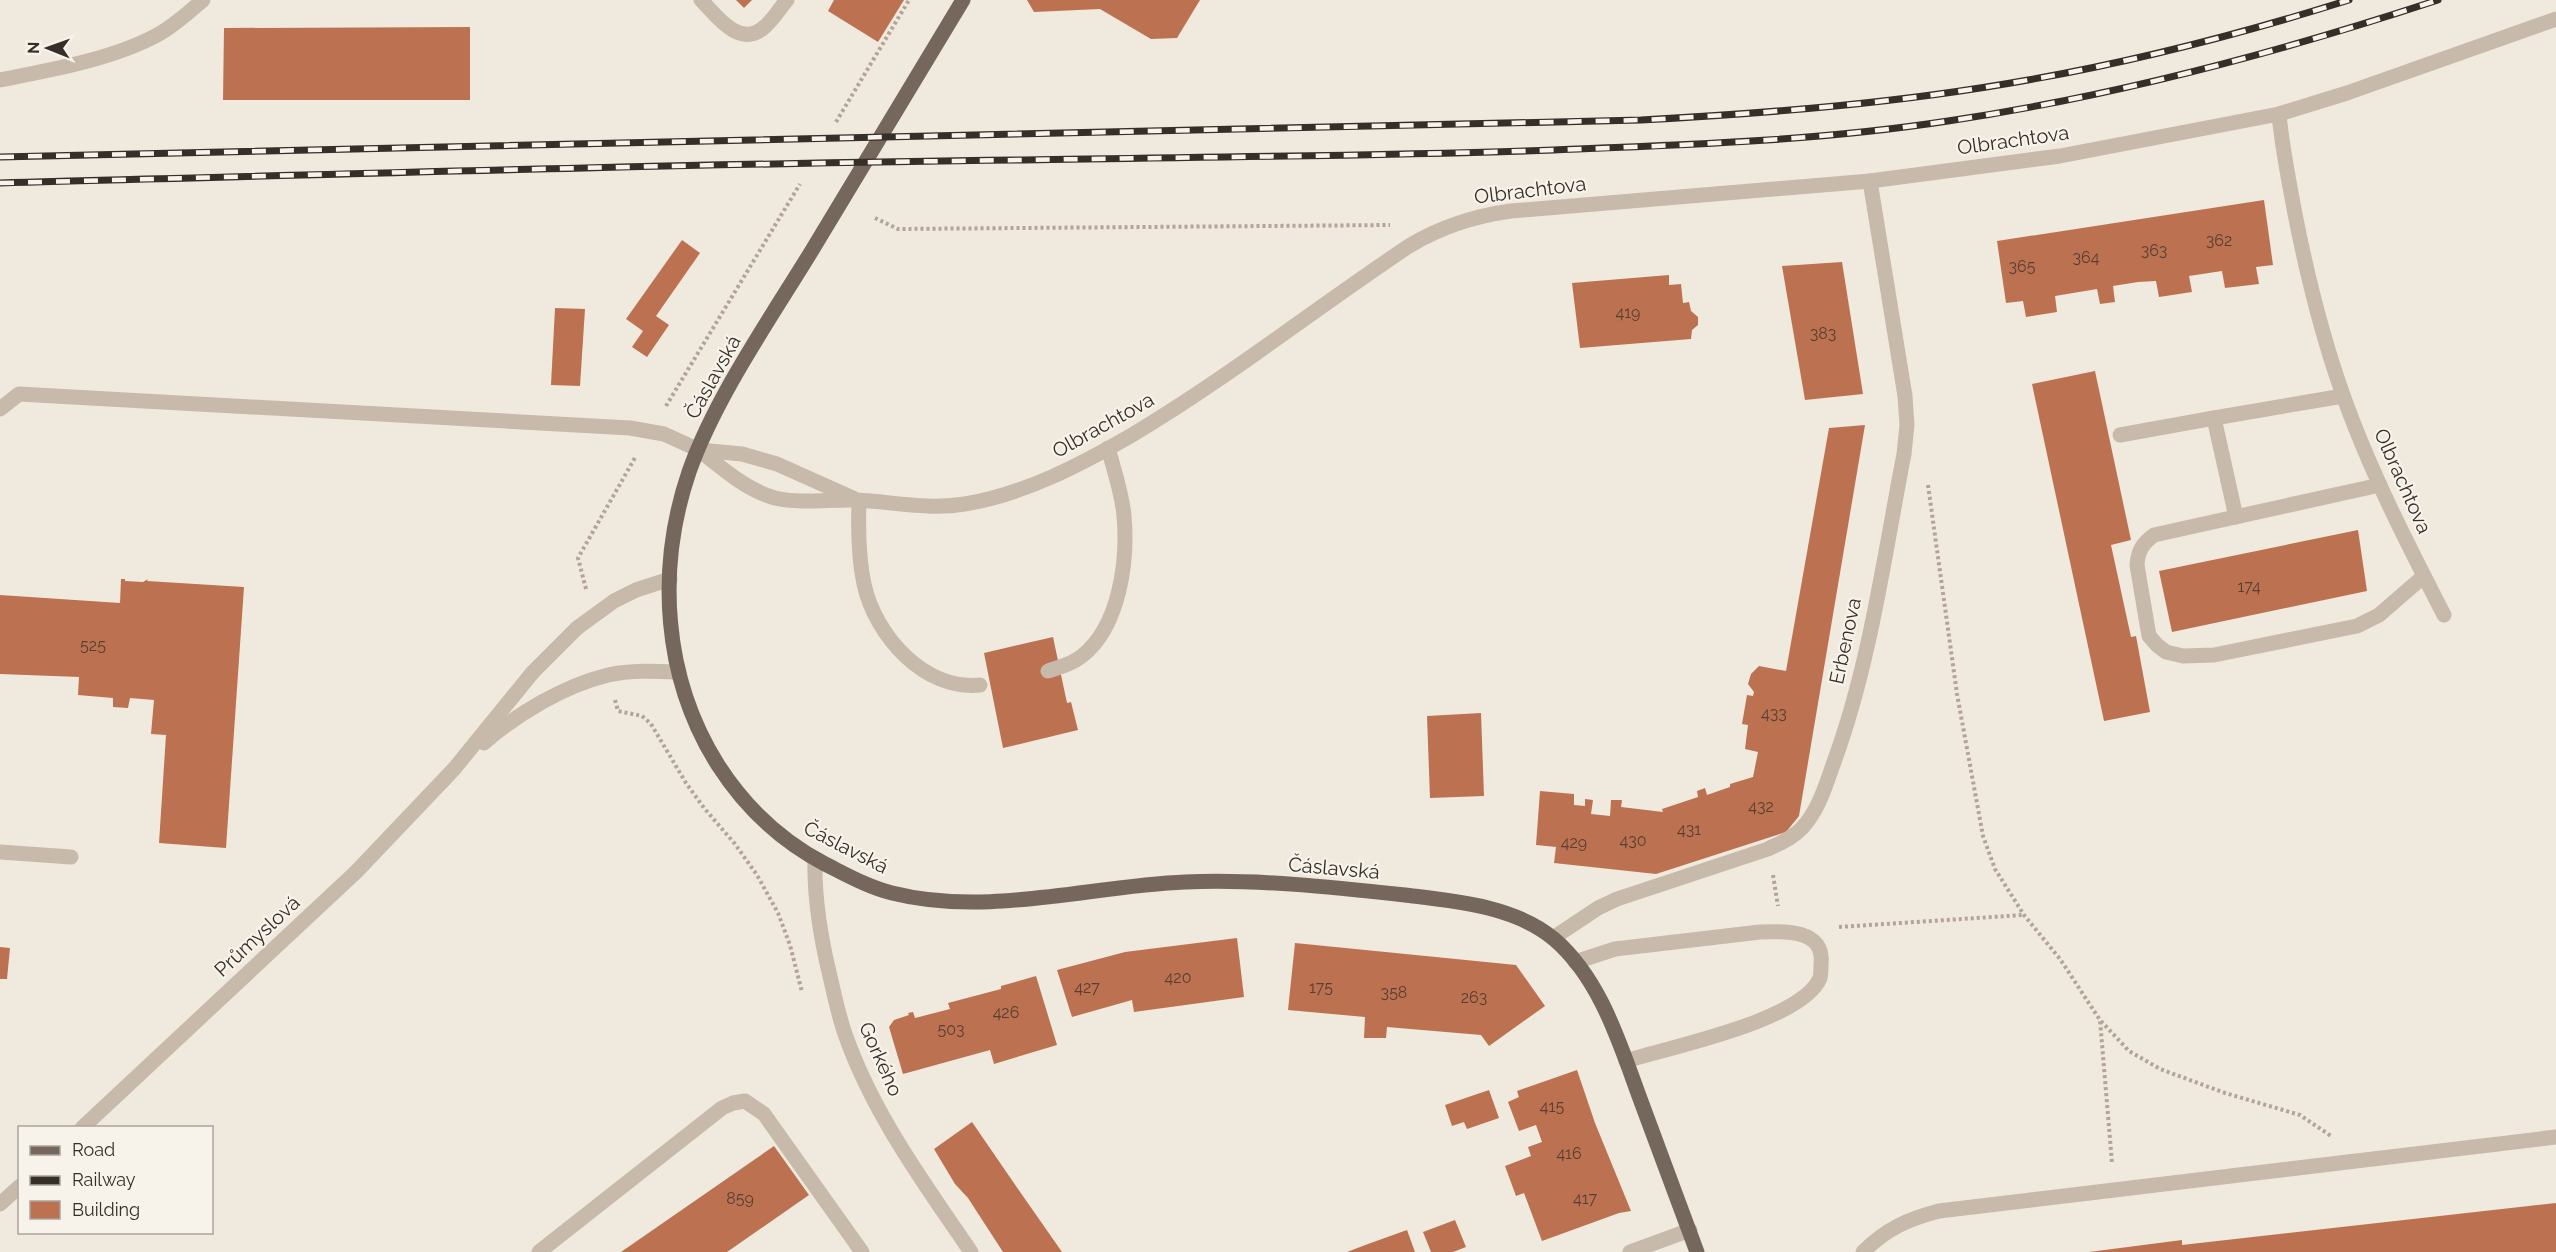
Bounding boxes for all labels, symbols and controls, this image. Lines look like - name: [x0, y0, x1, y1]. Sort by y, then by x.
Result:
- north arrow: [18, 18, 78, 78]
- text: N: [24, 41, 43, 54]
- street label: Olbrachtova: [1956, 120, 2070, 160]
- street label: Olbrachtova: [1473, 171, 1587, 209]
- house number: 362: [2206, 231, 2232, 250]
- house number: 363: [2141, 241, 2167, 260]
- house number: 364: [2073, 248, 2100, 267]
- house number: 365: [2009, 257, 2036, 276]
- house number: 419: [1616, 303, 1640, 322]
- house number: 383: [1810, 324, 1836, 343]
- street label: Čáslavská: [679, 331, 746, 423]
- street label: Olbrachtova: [1048, 387, 1158, 463]
- street label: Olbrachtova: [2369, 425, 2437, 537]
- house number: 174: [2237, 577, 2261, 596]
- street label: Erbenova: [1824, 596, 1866, 686]
- house number: 525: [80, 636, 106, 655]
- house number: 433: [1761, 704, 1787, 723]
- house number: 432: [1748, 797, 1774, 816]
- street label: Čáslavská: [800, 815, 893, 879]
- house number: 431: [1677, 820, 1701, 839]
- house number: 430: [1619, 831, 1647, 850]
- house number: 429: [1561, 833, 1587, 852]
- street label: Čáslavská: [1287, 851, 1381, 884]
- street label: Průmyslová: [209, 890, 305, 982]
- house number: 420: [1165, 968, 1191, 987]
- house number: 427: [1074, 978, 1100, 997]
- house number: 175: [1309, 978, 1333, 997]
- house number: 358: [1381, 983, 1407, 1002]
- house number: 263: [1461, 988, 1487, 1007]
- house number: 426: [993, 1003, 1019, 1022]
- street label: Gorkého: [854, 1018, 908, 1100]
- house number: 503: [937, 1020, 965, 1039]
- house number: 415: [1540, 1097, 1564, 1116]
- legend: [18, 1126, 213, 1234]
- text: Road: [72, 1139, 115, 1160]
- house number: 416: [1556, 1144, 1582, 1163]
- text: Railway: [72, 1169, 136, 1190]
- house number: 859: [726, 1189, 754, 1208]
- house number: 417: [1573, 1189, 1597, 1208]
- text: Building: [72, 1199, 140, 1220]

